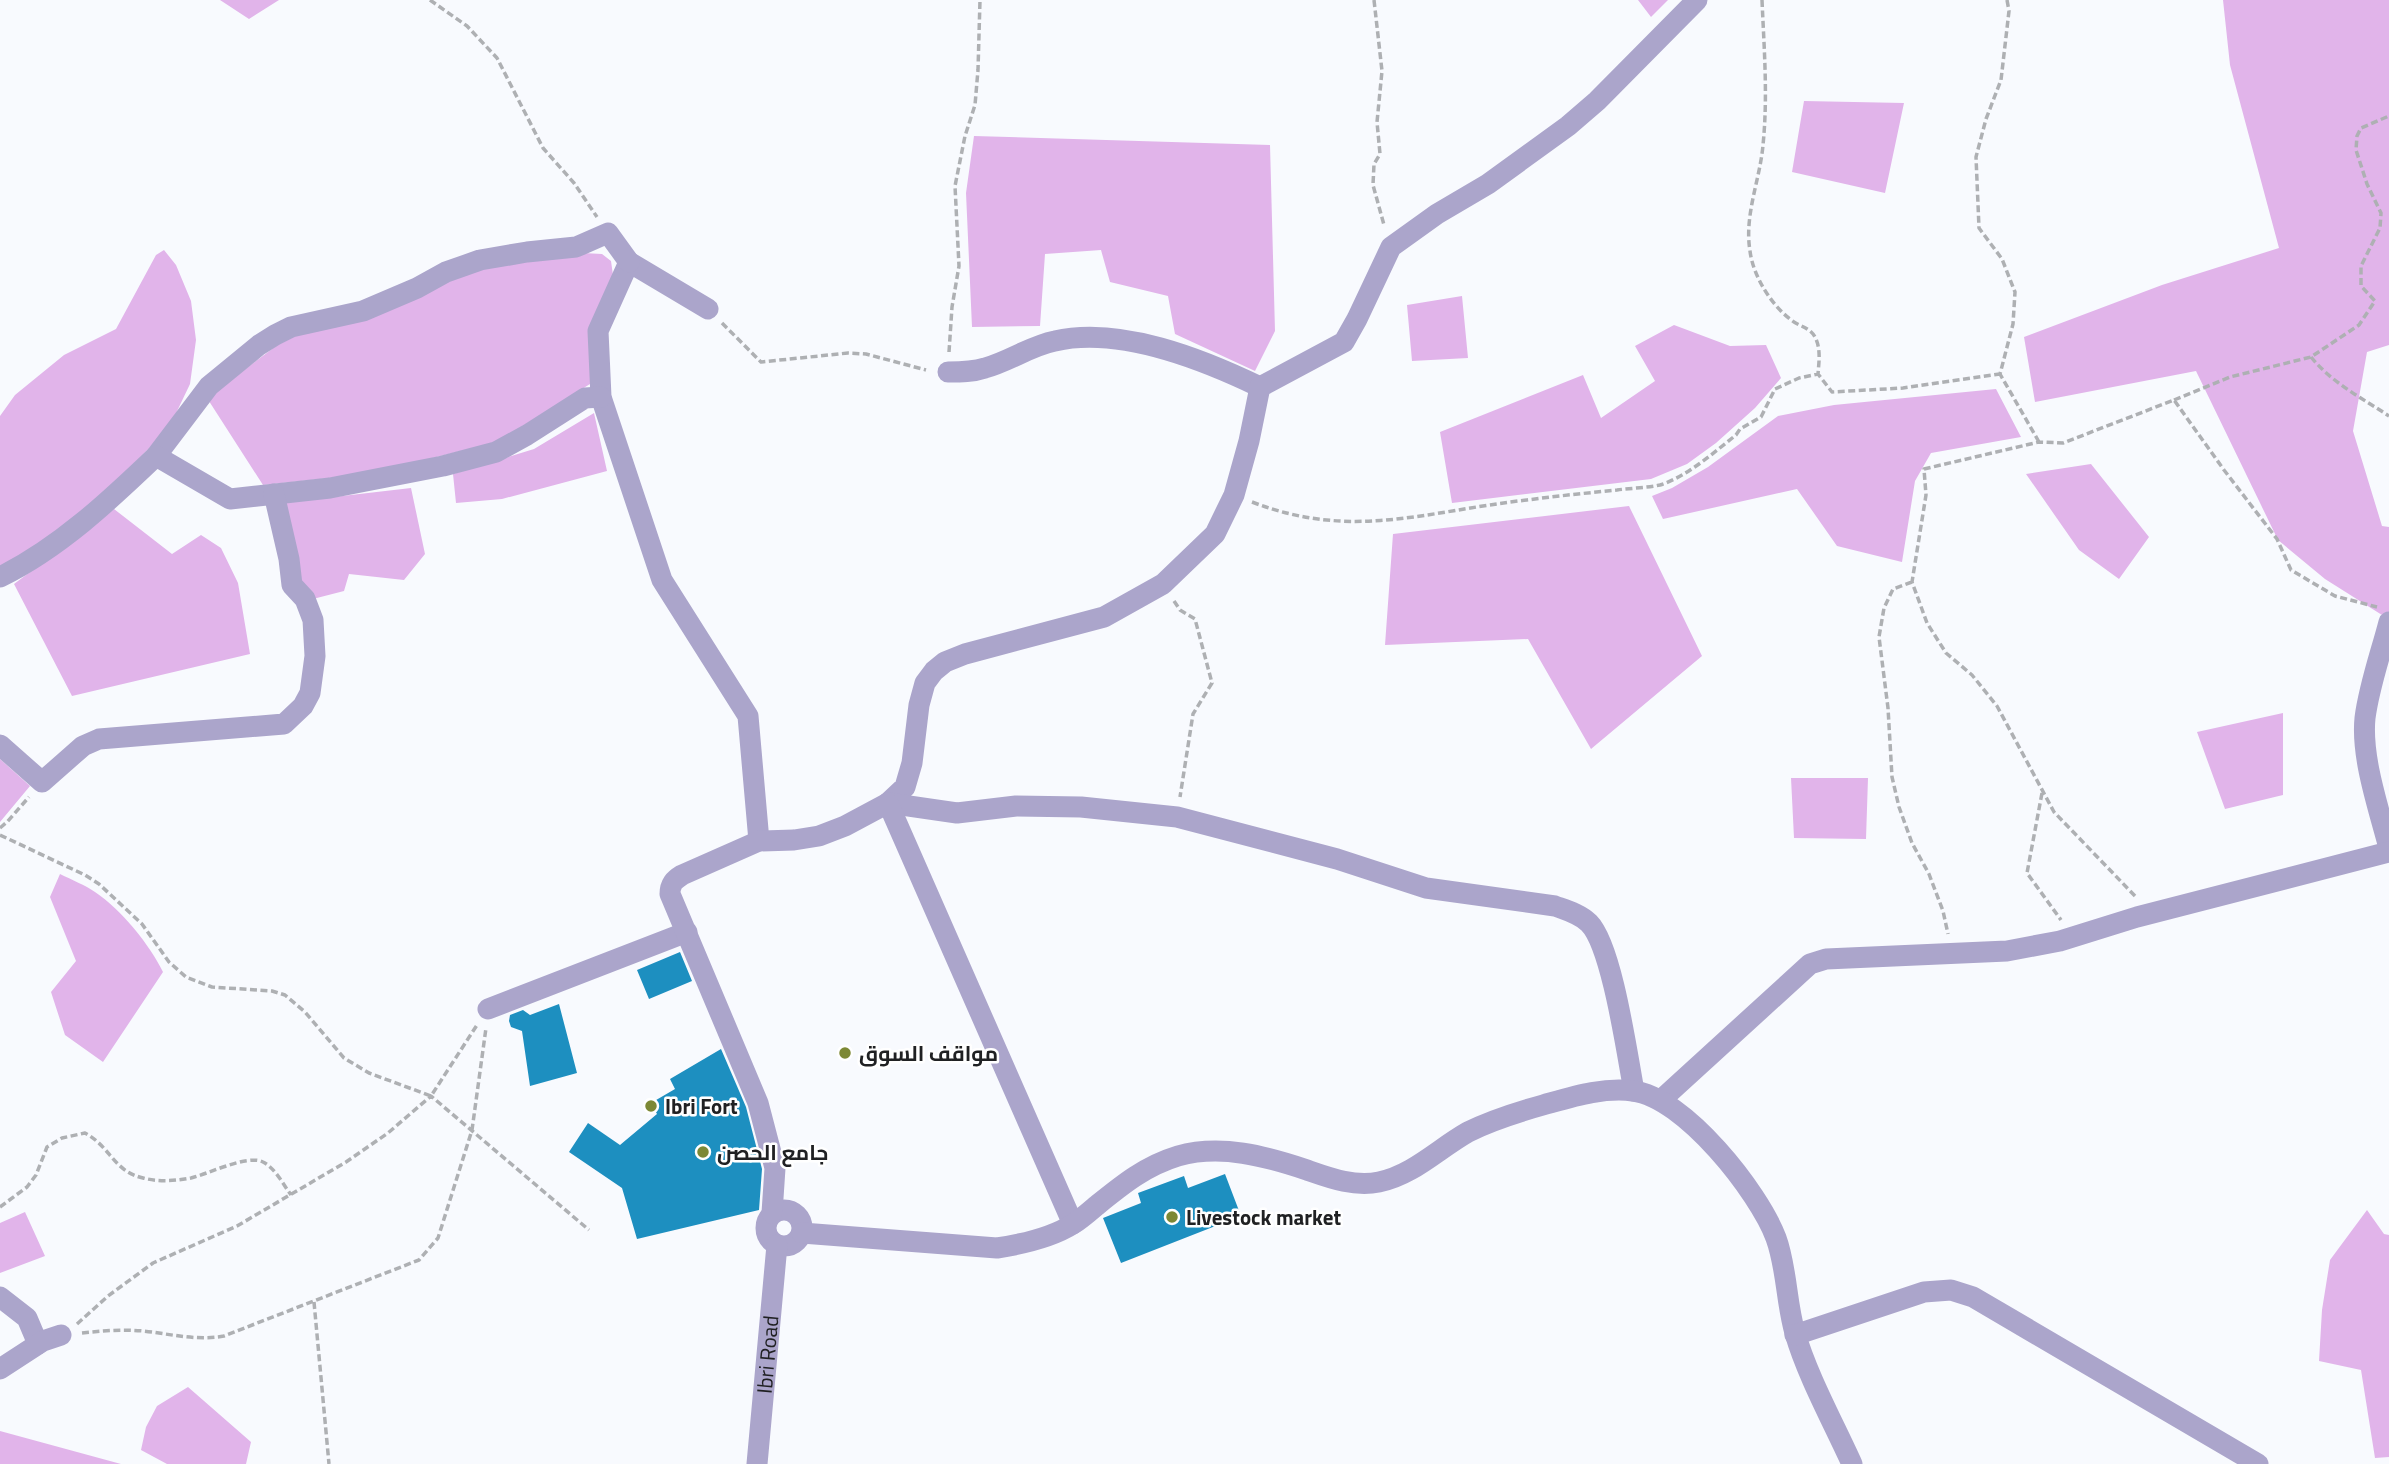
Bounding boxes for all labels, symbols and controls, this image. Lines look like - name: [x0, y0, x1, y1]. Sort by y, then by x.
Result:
- place label: مواقف السوق: [859, 1037, 998, 1069]
- marker: مواقف السوق: [837, 1045, 853, 1061]
- place label: Ibri Fort: [665, 1090, 738, 1122]
- marker: Ibri Fort: [643, 1098, 659, 1114]
- place label: جامع الحصن: [717, 1136, 828, 1168]
- marker: جامع الحصن: [695, 1144, 711, 1160]
- place label: Livestock market: [1186, 1201, 1341, 1233]
- marker: Livestock market: [1164, 1209, 1180, 1225]
- street label: Ibri Road: [748, 1314, 786, 1395]

